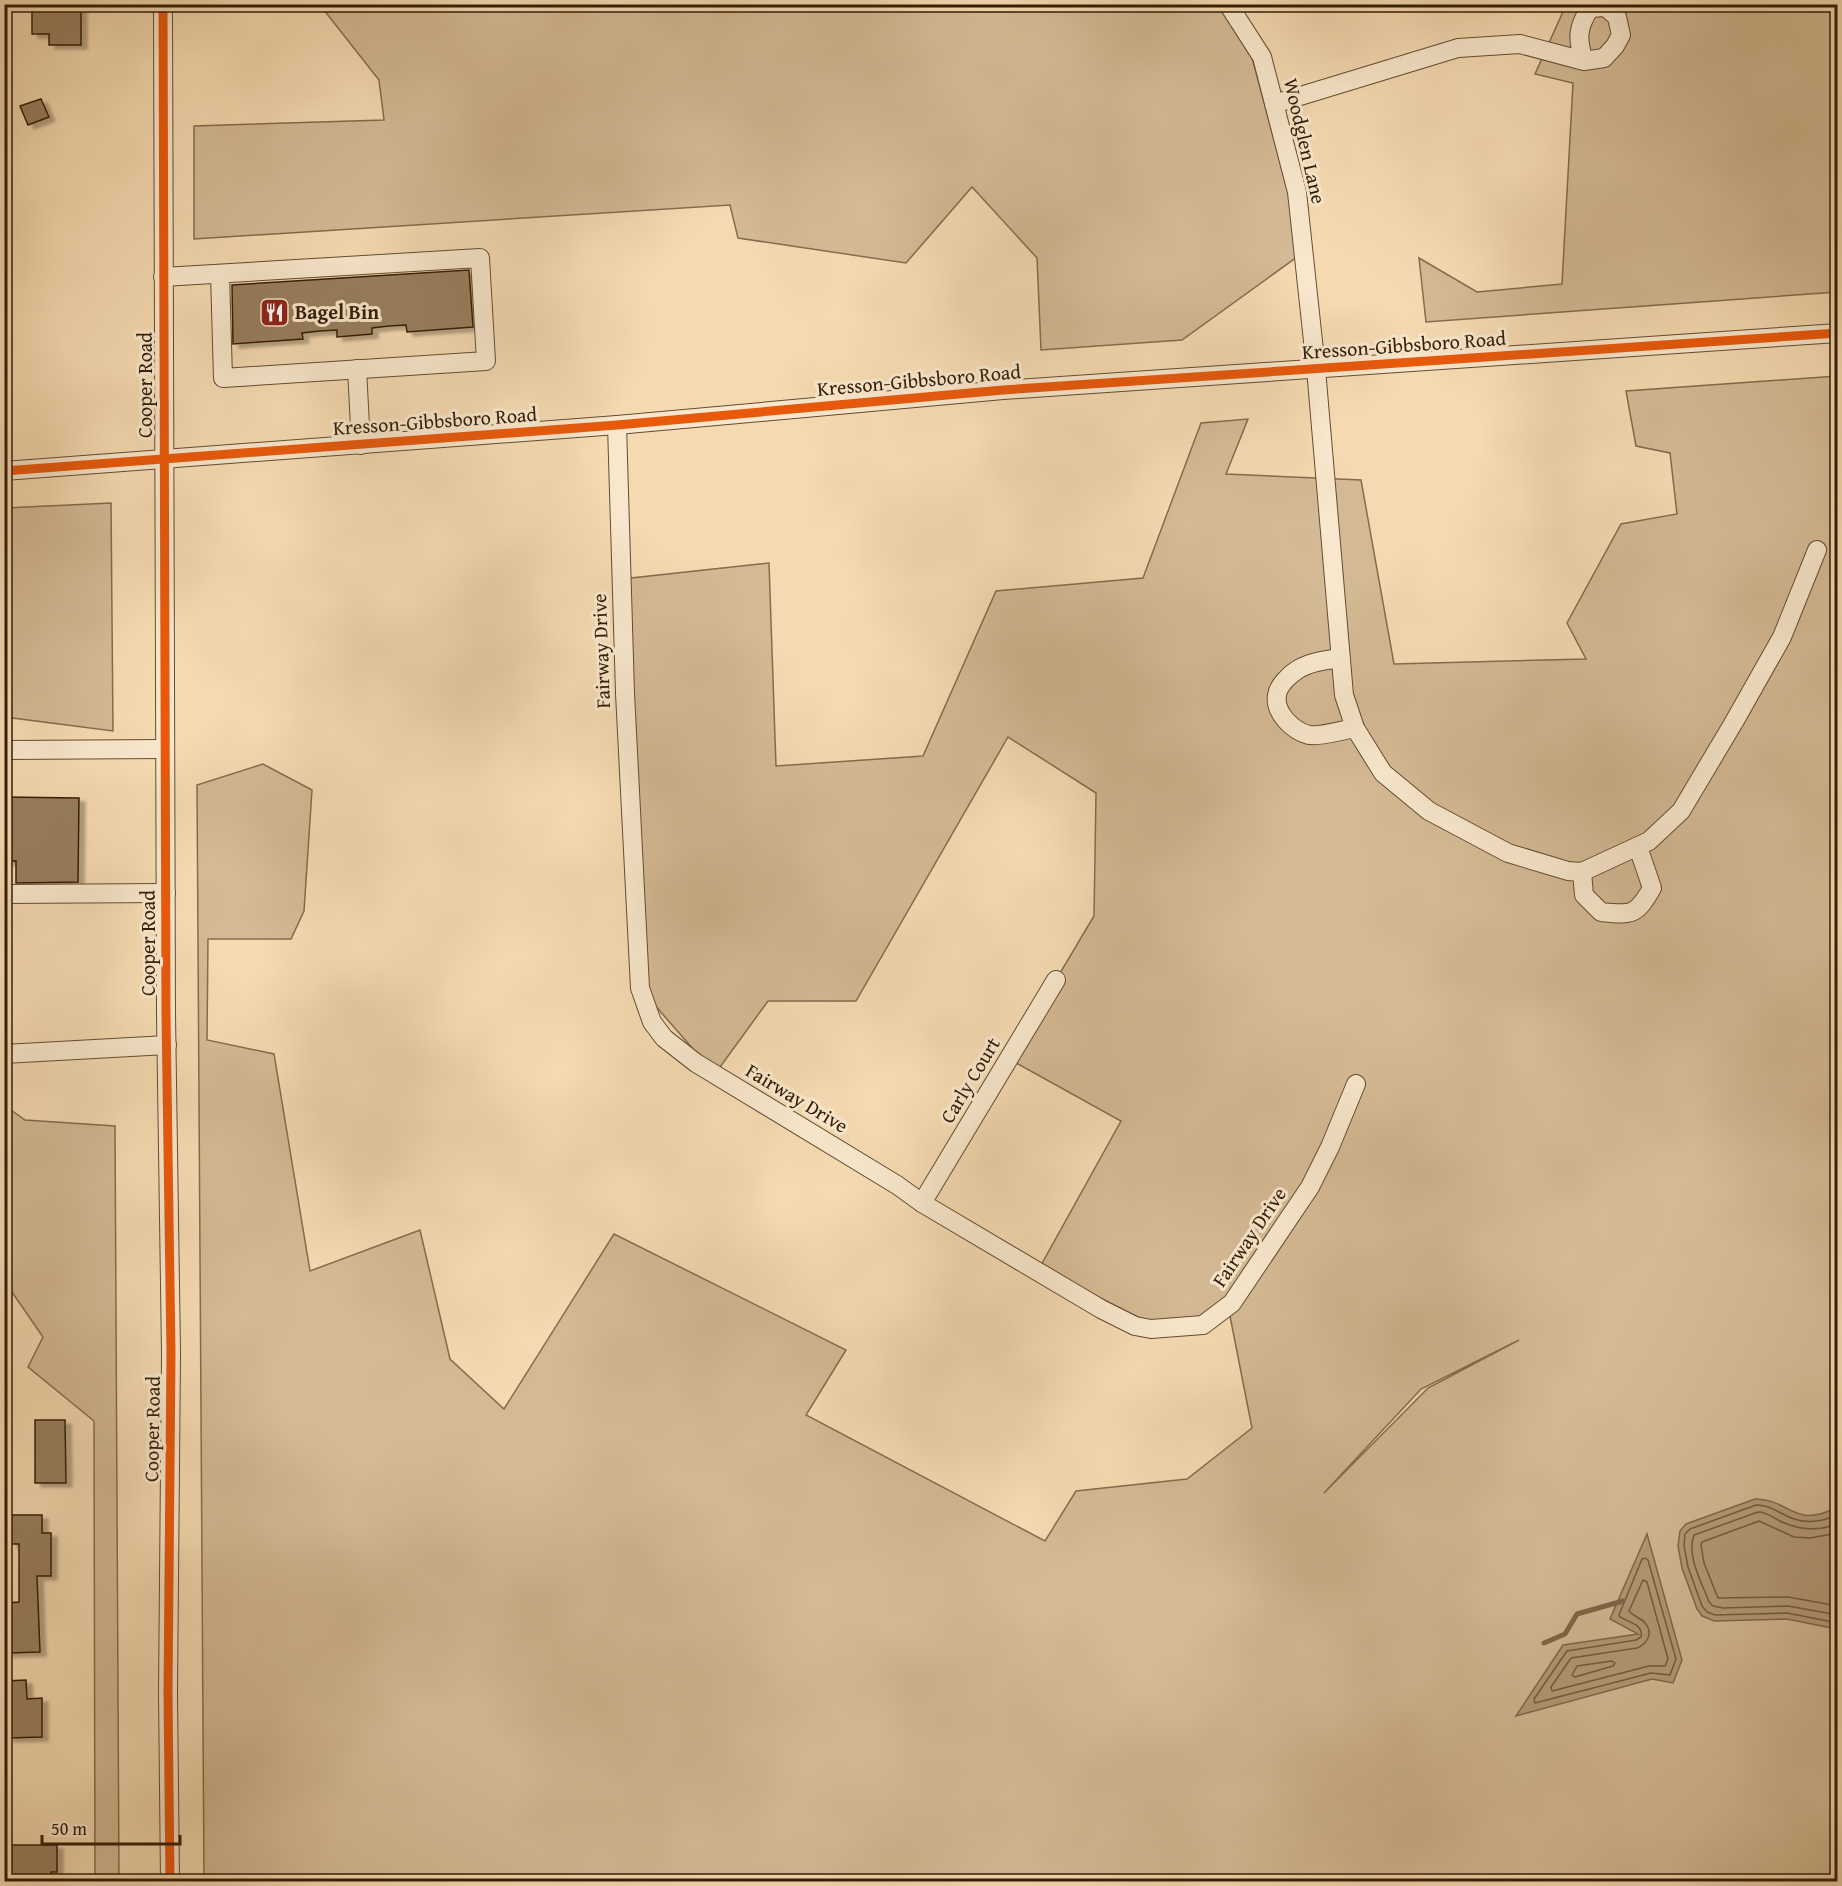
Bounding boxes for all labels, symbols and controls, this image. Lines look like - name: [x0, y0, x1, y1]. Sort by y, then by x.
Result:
- street label: Woodglen Lane: [1277, 75, 1334, 206]
- restaurant icon: Bagel Bin: [258, 296, 290, 328]
- place label: Bagel Bin: [295, 297, 379, 326]
- street label: Kresson-Gibbsboro Road: [1301, 323, 1507, 366]
- street label: Cooper Road: [130, 332, 159, 438]
- street label: Kresson-Gibbsboro Road: [816, 356, 1022, 403]
- street label: Kresson-Gibbsboro Road: [332, 399, 538, 442]
- street label: Fairway Drive: [584, 593, 617, 709]
- street label: Cooper Road: [133, 890, 162, 996]
- street label: Carly Court: [932, 1031, 1007, 1128]
- street label: Fairway Drive: [741, 1056, 854, 1140]
- street label: Fairway Drive: [1204, 1181, 1293, 1292]
- street label: Cooper Road: [136, 1375, 167, 1482]
- scale bar: [42, 1808, 180, 1846]
- text: 50 m: [51, 1815, 87, 1842]

